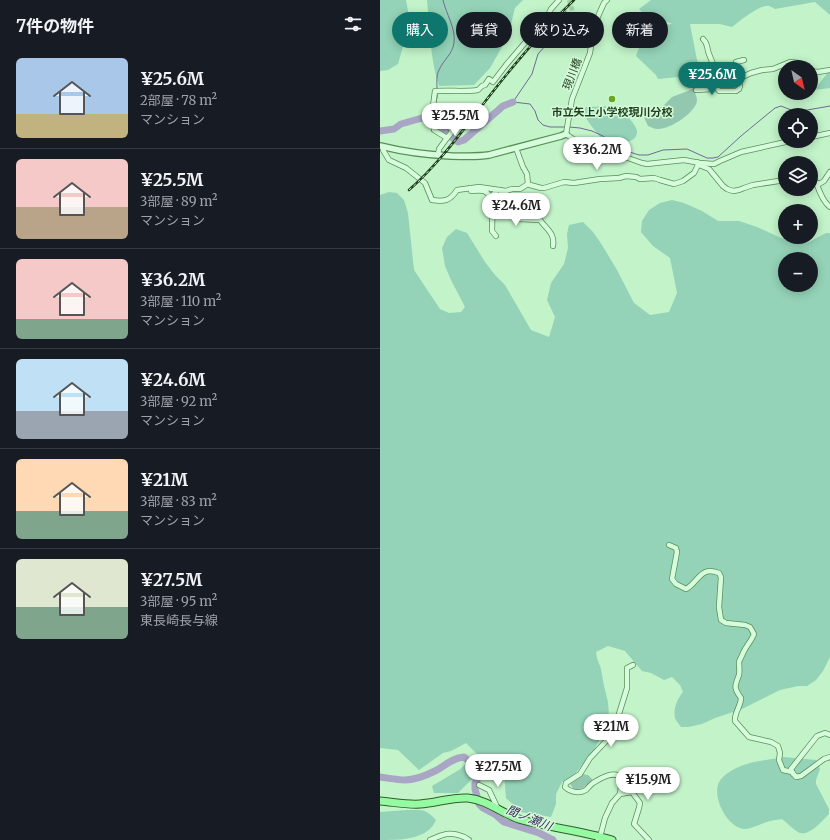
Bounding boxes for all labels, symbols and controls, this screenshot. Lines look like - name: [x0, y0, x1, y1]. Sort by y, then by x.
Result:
- chip: 購入: [392, 12, 448, 48]
- chip: 賃貸: [456, 12, 512, 48]
- chip: 絞り込み: [520, 12, 604, 48]
- chip: 新着: [612, 12, 668, 48]
- icon: filters: [342, 13, 364, 35]
- text: 7件の物件: [16, 15, 94, 37]
- street label: 現川橋: [560, 56, 584, 92]
- north arrow: [778, 60, 818, 100]
- map controls: [778, 60, 818, 292]
- pin: ¥25.6M: [679, 62, 745, 96]
- text: ¥25.6M: [687, 66, 737, 83]
- text: ¥25.6M: [140, 68, 204, 90]
- icon: home: [48, 74, 96, 122]
- text: 2部屋 · 78 m²: [140, 92, 217, 109]
- marker: 市立矢上小学校現川分校: [607, 94, 617, 104]
- pin: ¥25.5M: [422, 103, 488, 137]
- place label: 市立矢上小学校現川分校: [552, 105, 673, 119]
- text: ¥25.5M: [431, 107, 479, 124]
- button: locate: [778, 108, 818, 148]
- text: マンション: [140, 111, 205, 128]
- pin: ¥36.2M: [564, 137, 630, 171]
- text: ¥36.2M: [572, 141, 622, 158]
- button: layers: [778, 156, 818, 196]
- text: ¥25.5M: [140, 169, 203, 191]
- icon: home: [48, 175, 96, 223]
- text: 3部屋 · 89 m²: [140, 193, 217, 210]
- pin: ¥24.6M: [483, 193, 549, 227]
- text: ¥24.6M: [491, 197, 541, 214]
- button: +: [778, 204, 818, 244]
- text: マンション: [140, 212, 205, 229]
- button: −: [778, 252, 818, 292]
- text: ¥36.2M: [140, 269, 205, 291]
- icon: home: [48, 275, 96, 323]
- text: 3部屋 · 110 m²: [140, 293, 221, 310]
- text: マンション: [140, 312, 205, 329]
- text: ¥24.6M: [140, 369, 206, 391]
- icon: home: [48, 375, 96, 423]
- text: 3部屋 · 92 m²: [140, 393, 217, 410]
- text: マンション: [140, 412, 205, 429]
- text: ¥21M: [140, 469, 188, 491]
- icon: home: [48, 475, 96, 523]
- text: 3部屋 · 83 m²: [140, 493, 217, 510]
- text: マンション: [140, 512, 205, 529]
- text: ¥27.5M: [140, 569, 202, 591]
- icon: home: [48, 575, 96, 623]
- text: 3部屋 · 95 m²: [140, 593, 217, 610]
- text: 東長崎長与線: [140, 612, 218, 629]
- pin: ¥21M: [587, 714, 635, 748]
- text: ¥21M: [593, 718, 629, 735]
- pin: ¥27.5M: [465, 754, 531, 788]
- text: ¥27.5M: [474, 758, 522, 775]
- pin: ¥15.9M: [615, 767, 681, 801]
- text: ¥15.9M: [625, 771, 671, 788]
- water label: 間ノ瀬川: [504, 802, 556, 834]

